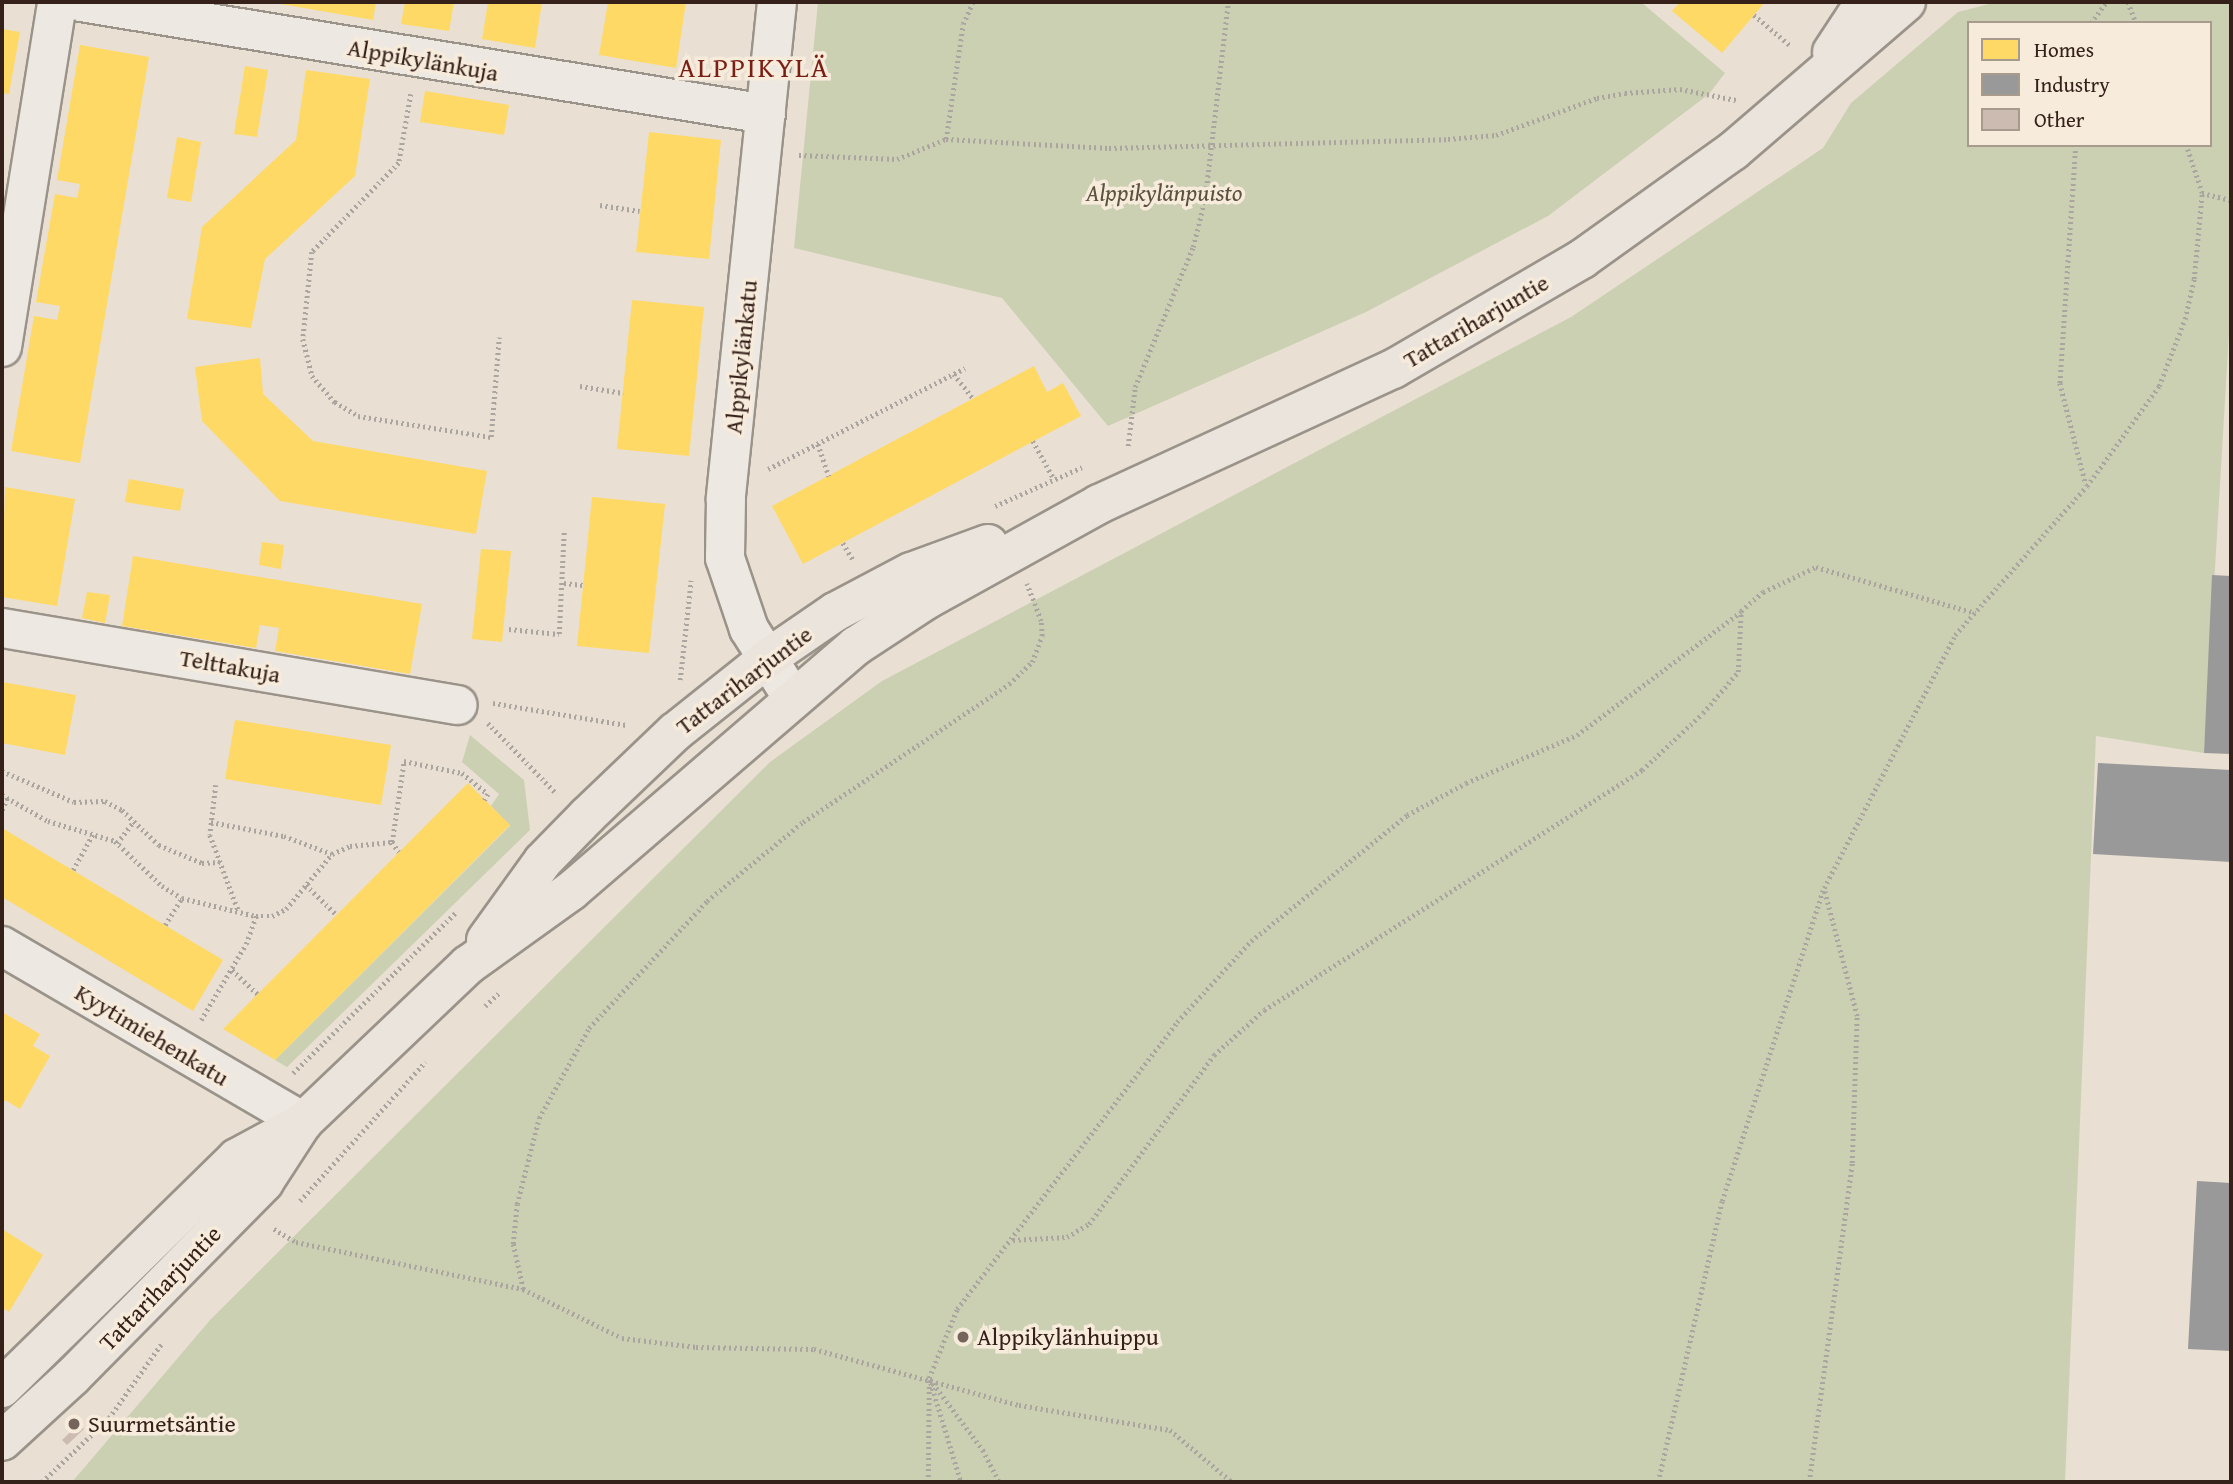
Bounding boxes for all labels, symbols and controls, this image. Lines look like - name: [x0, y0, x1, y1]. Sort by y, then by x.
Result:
- legend: [1967, 21, 2212, 147]
- street label: Alppikylänkuja: [345, 33, 501, 87]
- text: Homes: [2034, 34, 2094, 65]
- district label: ALPPIKYLÄ: [679, 50, 829, 84]
- text: Industry: [2034, 69, 2110, 100]
- text: Other: [2034, 104, 2084, 135]
- park label: Alppikylänpuisto: [1086, 179, 1242, 207]
- street label: Tattariharjuntie: [1398, 268, 1554, 374]
- street label: Alppikylänkatu: [719, 279, 763, 435]
- street label: Tattariharjuntie: [670, 619, 818, 741]
- street label: Telttakuja: [177, 643, 283, 689]
- street label: Kyytimiehenkatu: [70, 978, 234, 1092]
- street label: Tattariharjuntie: [93, 1219, 227, 1357]
- place label: Alppikylänhuippu: [977, 1323, 1159, 1351]
- marker: Alppikylänhuippu: [955, 1329, 971, 1345]
- place label: Suurmetsäntie: [88, 1410, 236, 1438]
- marker: Suurmetsäntie: [66, 1416, 82, 1432]

